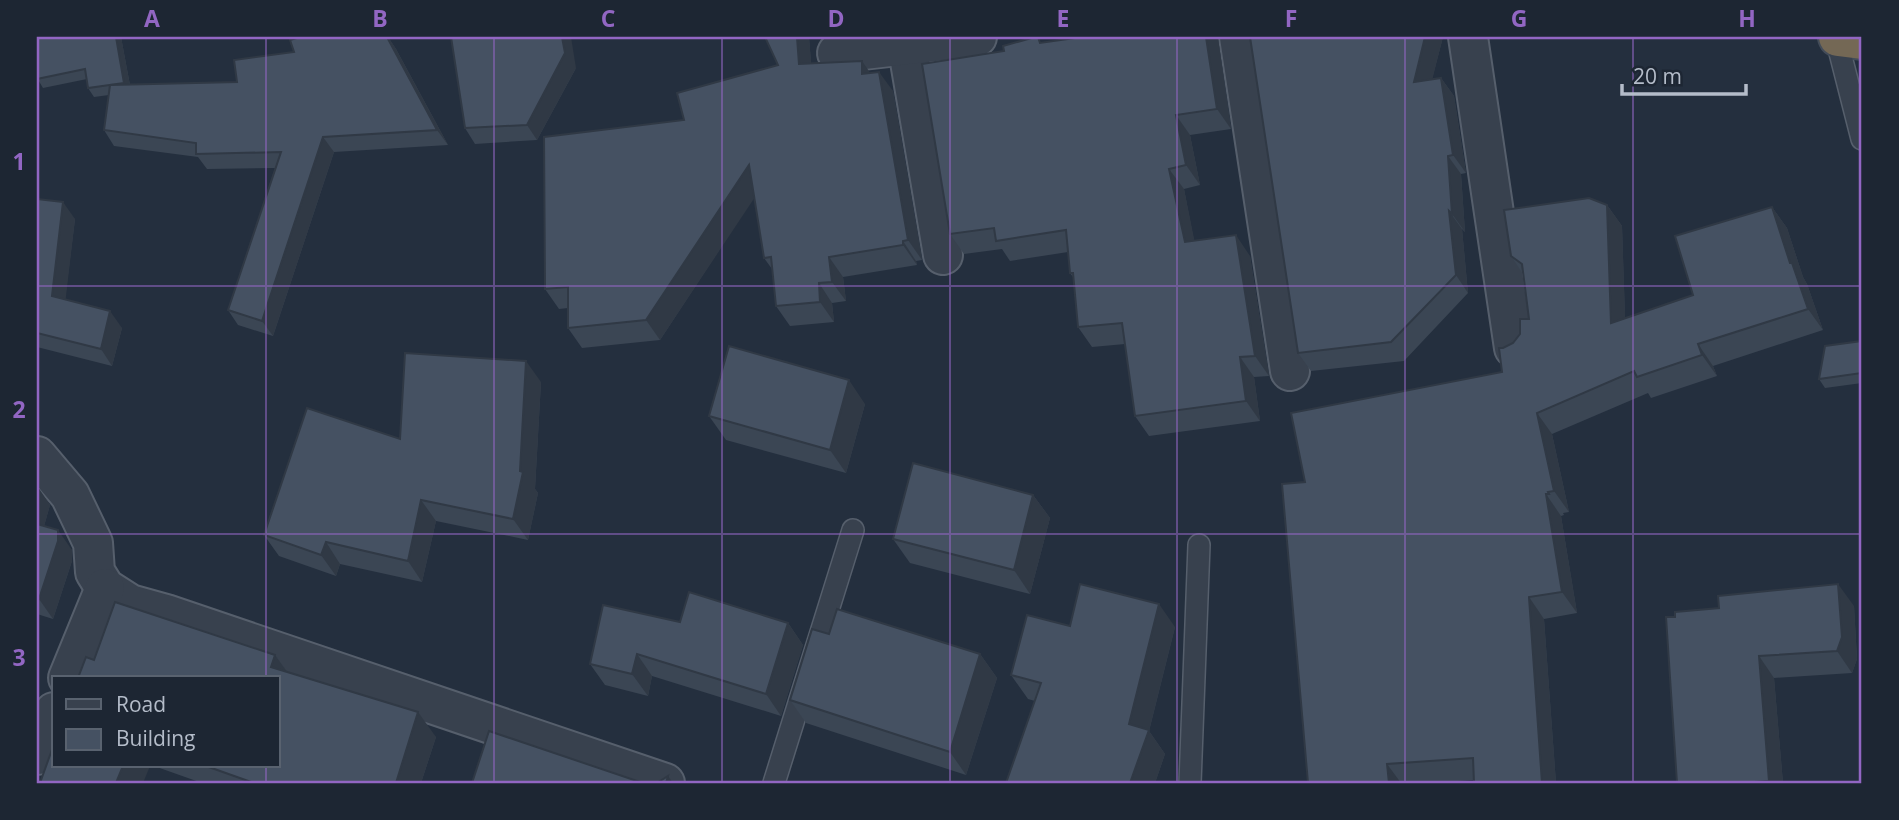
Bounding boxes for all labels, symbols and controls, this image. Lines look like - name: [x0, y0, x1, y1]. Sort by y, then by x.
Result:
- text: A: [144, 2, 160, 34]
- text: B: [372, 2, 388, 34]
- text: C: [601, 2, 615, 34]
- text: D: [827, 2, 845, 34]
- text: E: [1057, 2, 1069, 34]
- text: F: [1285, 2, 1297, 34]
- text: G: [1511, 2, 1527, 34]
- text: H: [1738, 2, 1756, 34]
- scale bar: [1622, 52, 1747, 96]
- text: 20 m: [1633, 62, 1682, 90]
- text: 1: [12, 145, 26, 177]
- text: 2: [12, 393, 26, 425]
- text: 3: [12, 641, 26, 673]
- legend: [52, 676, 280, 768]
- text: Road: [116, 690, 166, 718]
- text: Building: [116, 724, 195, 752]

